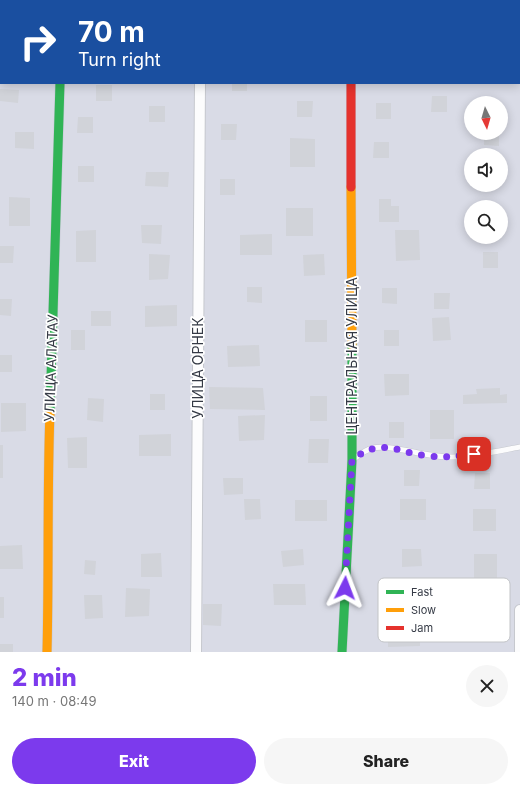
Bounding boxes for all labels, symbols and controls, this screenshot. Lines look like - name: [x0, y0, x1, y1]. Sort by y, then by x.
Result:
- text: 70 m: [78, 15, 145, 49]
- icon: right: [12, 16, 64, 68]
- text: Turn right: [78, 49, 161, 70]
- north arrow: [464, 96, 508, 140]
- map controls: [464, 96, 508, 244]
- button: sound: [464, 148, 508, 192]
- button: search: [464, 200, 508, 244]
- street label: ЦЕНТРАЛЬНАЯ УЛИЦА: [343, 277, 360, 435]
- street label: УЛИЦА АЛАТАУ: [40, 314, 61, 422]
- street label: УЛИЦА ОРНЕК: [189, 317, 206, 419]
- pin: [457, 437, 491, 471]
- icon: arrive: [463, 443, 485, 465]
- position arrow: [324, 567, 366, 609]
- legend: [378, 578, 510, 642]
- text: Fast: [411, 585, 433, 599]
- text: Slow: [411, 603, 436, 617]
- text: Jam: [411, 621, 433, 635]
- text: 2 min: [12, 663, 77, 692]
- button: close: [466, 665, 508, 707]
- text: 140 m · 08:49: [12, 693, 96, 709]
- button: Exit: [12, 738, 256, 784]
- button: Share: [264, 738, 508, 784]

